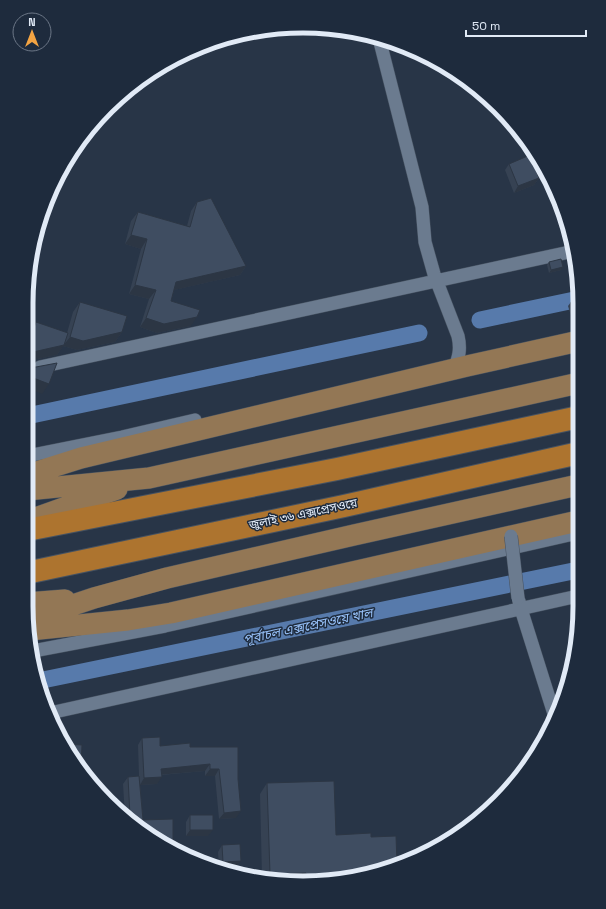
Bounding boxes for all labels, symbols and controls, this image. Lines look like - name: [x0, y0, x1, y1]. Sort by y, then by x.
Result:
- north arrow: [12, 12, 52, 52]
- scale bar: [466, 12, 586, 38]
- text: N: [28, 15, 36, 29]
- text: 50 m: [472, 18, 500, 34]
- street label: জুলাই ৩৬ এক্সপ্রেসওয়ে: [246, 495, 359, 533]
- water label: পূর্বাচল এক্সপ্রেসওয়ে খাল: [242, 603, 377, 648]

